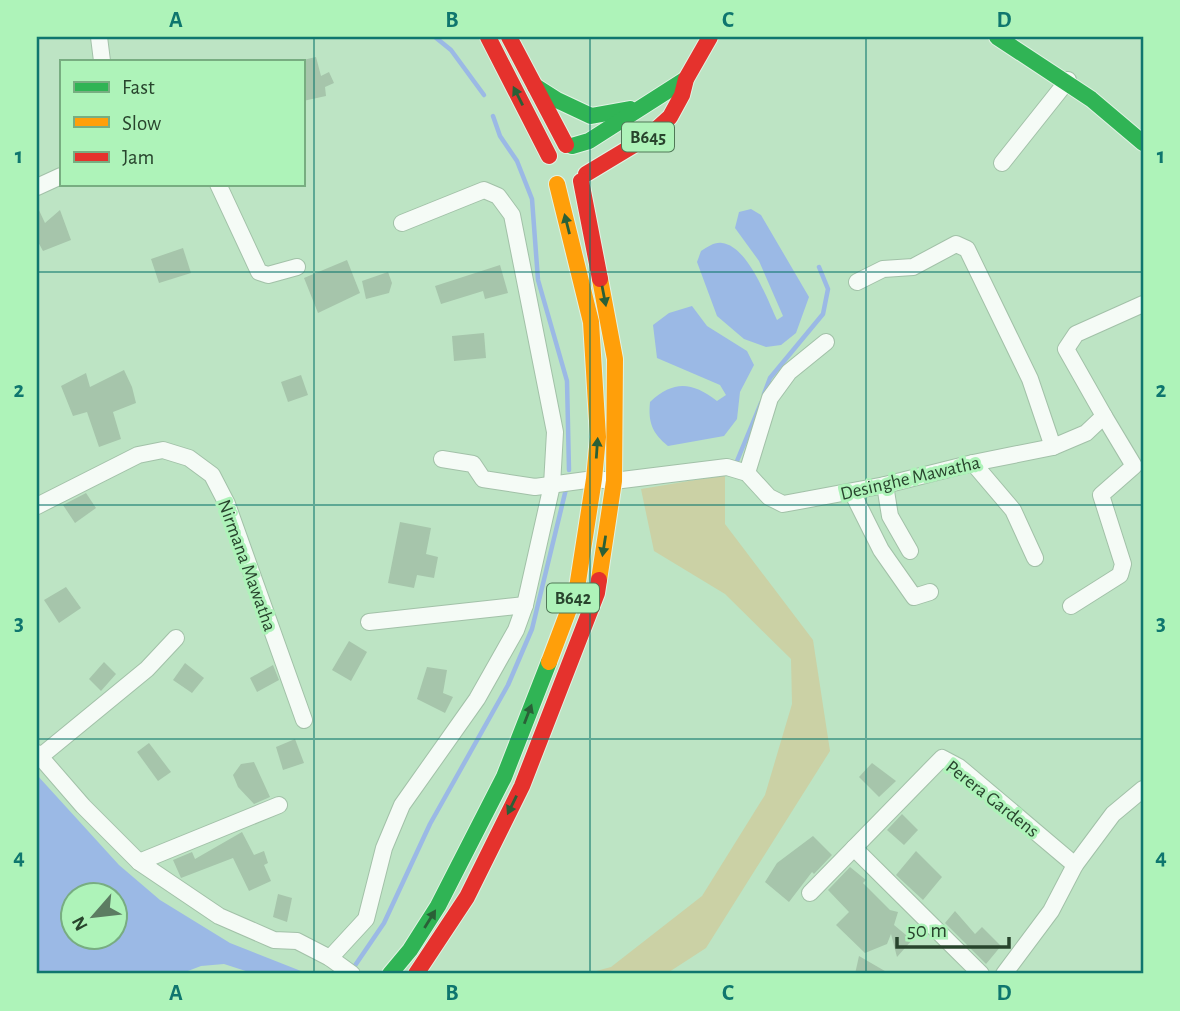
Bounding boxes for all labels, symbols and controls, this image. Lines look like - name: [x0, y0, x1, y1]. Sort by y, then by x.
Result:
- text: A: [169, 9, 183, 32]
- text: B: [445, 9, 459, 32]
- text: C: [722, 9, 734, 32]
- text: D: [996, 9, 1012, 32]
- legend: [60, 60, 304, 186]
- text: Fast: [122, 77, 155, 98]
- one-way arrow: [513, 86, 524, 106]
- text: Slow: [122, 113, 161, 134]
- road number: B645: [622, 122, 674, 152]
- text: 1: [15, 145, 23, 168]
- text: 1: [1157, 145, 1165, 168]
- text: Jam: [122, 147, 154, 168]
- one-way arrow: [561, 213, 572, 235]
- one-way arrow: [599, 285, 610, 307]
- text: 2: [14, 379, 25, 402]
- text: 2: [1156, 379, 1167, 402]
- one-way arrow: [592, 437, 603, 459]
- street label: Desinghe Mawatha: [839, 453, 982, 504]
- street label: Nirmana Mawatha: [214, 497, 279, 634]
- one-way arrow: [598, 535, 609, 557]
- road number: B642: [547, 584, 599, 612]
- text: 3: [14, 612, 24, 635]
- text: 3: [1156, 612, 1166, 635]
- one-way arrow: [523, 704, 534, 725]
- street label: Perera Gardens: [942, 757, 1042, 841]
- one-way arrow: [507, 796, 519, 816]
- text: 4: [13, 846, 25, 869]
- text: 4: [1155, 846, 1167, 869]
- north arrow: [60, 881, 130, 951]
- scale bar: [897, 906, 1009, 950]
- one-way arrow: [423, 909, 436, 929]
- text: N: [69, 913, 92, 934]
- text: 50 m: [907, 920, 947, 941]
- text: A: [169, 982, 183, 1005]
- text: B: [445, 982, 459, 1005]
- text: C: [722, 982, 734, 1005]
- text: D: [996, 982, 1012, 1005]

